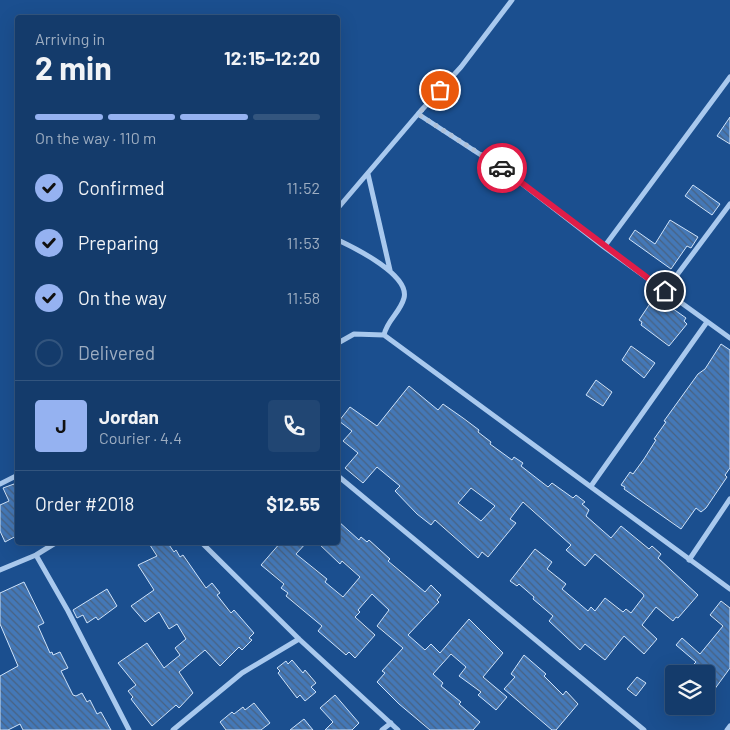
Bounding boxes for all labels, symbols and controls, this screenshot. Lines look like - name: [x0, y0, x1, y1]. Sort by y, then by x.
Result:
- text: Arriving in: [35, 29, 105, 48]
- text: 12:15–12:20: [224, 46, 320, 69]
- text: 2 min: [35, 48, 112, 86]
- pin: [419, 69, 461, 111]
- icon: bag: [426, 76, 454, 104]
- text: On the way · 110 m: [35, 128, 156, 147]
- courier: [477, 143, 527, 193]
- icon: car: [488, 154, 516, 182]
- icon: check: [35, 174, 63, 202]
- text: Confirmed: [78, 176, 165, 199]
- text: 11:52: [287, 178, 320, 197]
- icon: check: [35, 229, 63, 257]
- text: Preparing: [78, 231, 159, 254]
- text: 11:53: [287, 233, 320, 252]
- pin: [644, 270, 686, 312]
- icon: home: [651, 277, 679, 305]
- icon: check: [35, 284, 63, 312]
- text: On the way: [78, 286, 167, 309]
- text: 11:58: [287, 288, 320, 307]
- text: Delivered: [78, 341, 155, 364]
- button: phone: [268, 400, 320, 452]
- text: Jordan: [99, 405, 159, 428]
- text: J: [55, 414, 67, 437]
- text: Courier · 4.4: [99, 428, 182, 447]
- text: Order #2018: [35, 492, 134, 515]
- text: $12.55: [266, 492, 320, 515]
- map controls: [665, 665, 715, 715]
- button: layers: [665, 665, 715, 715]

